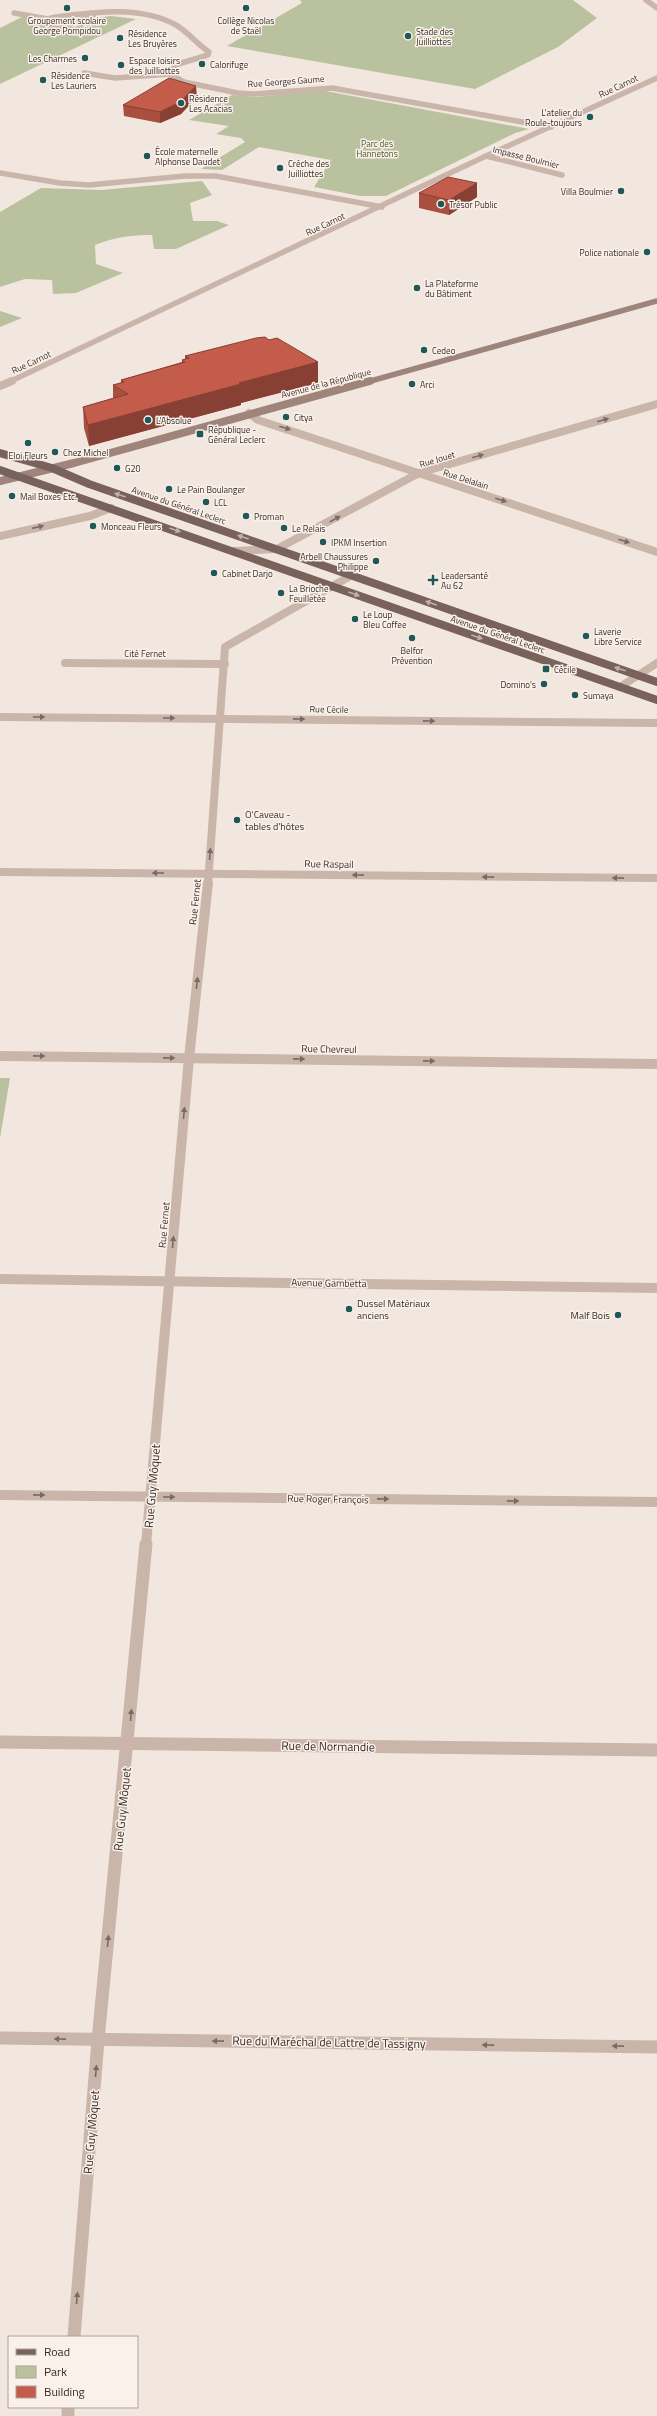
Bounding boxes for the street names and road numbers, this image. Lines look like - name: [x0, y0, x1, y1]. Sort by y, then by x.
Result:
- street label: Rue Carnot: [596, 71, 641, 101]
- street label: Rue Georges Gaume: [247, 72, 325, 90]
- street label: Impasse Boulmier: [491, 142, 561, 172]
- street label: Rue Carnot: [303, 209, 348, 239]
- street label: Rue Carnot: [9, 347, 54, 377]
- street label: Avenue de la République: [280, 365, 373, 401]
- street label: Rue Jouet: [418, 447, 457, 471]
- street label: Rue Delalain: [442, 466, 491, 493]
- street label: Avenue du Général Leclerc: [130, 483, 228, 527]
- street label: Avenue du Général Leclerc: [449, 612, 547, 656]
- street label: Cité Fernet: [124, 647, 166, 660]
- street label: Rue Cécile: [310, 702, 349, 716]
- street label: Rue Raspail: [304, 856, 354, 872]
- street label: Rue Fernet: [185, 878, 205, 926]
- street label: Rue Chevreul: [301, 1041, 357, 1057]
- street label: Rue Fernet: [155, 1201, 174, 1249]
- street label: Avenue Gambetta: [291, 1275, 367, 1291]
- street label: Rue Guy Môquet: [139, 1443, 165, 1529]
- street label: Rue Roger François: [287, 1491, 369, 1507]
- street label: Rue de Normandie: [281, 1736, 375, 1756]
- street label: Rue Guy Môquet: [108, 1766, 136, 1852]
- street label: Rue du Maréchal de Lattre de Tassigny: [232, 2031, 426, 2053]
- street label: Rue Guy Môquet: [78, 2089, 104, 2175]

